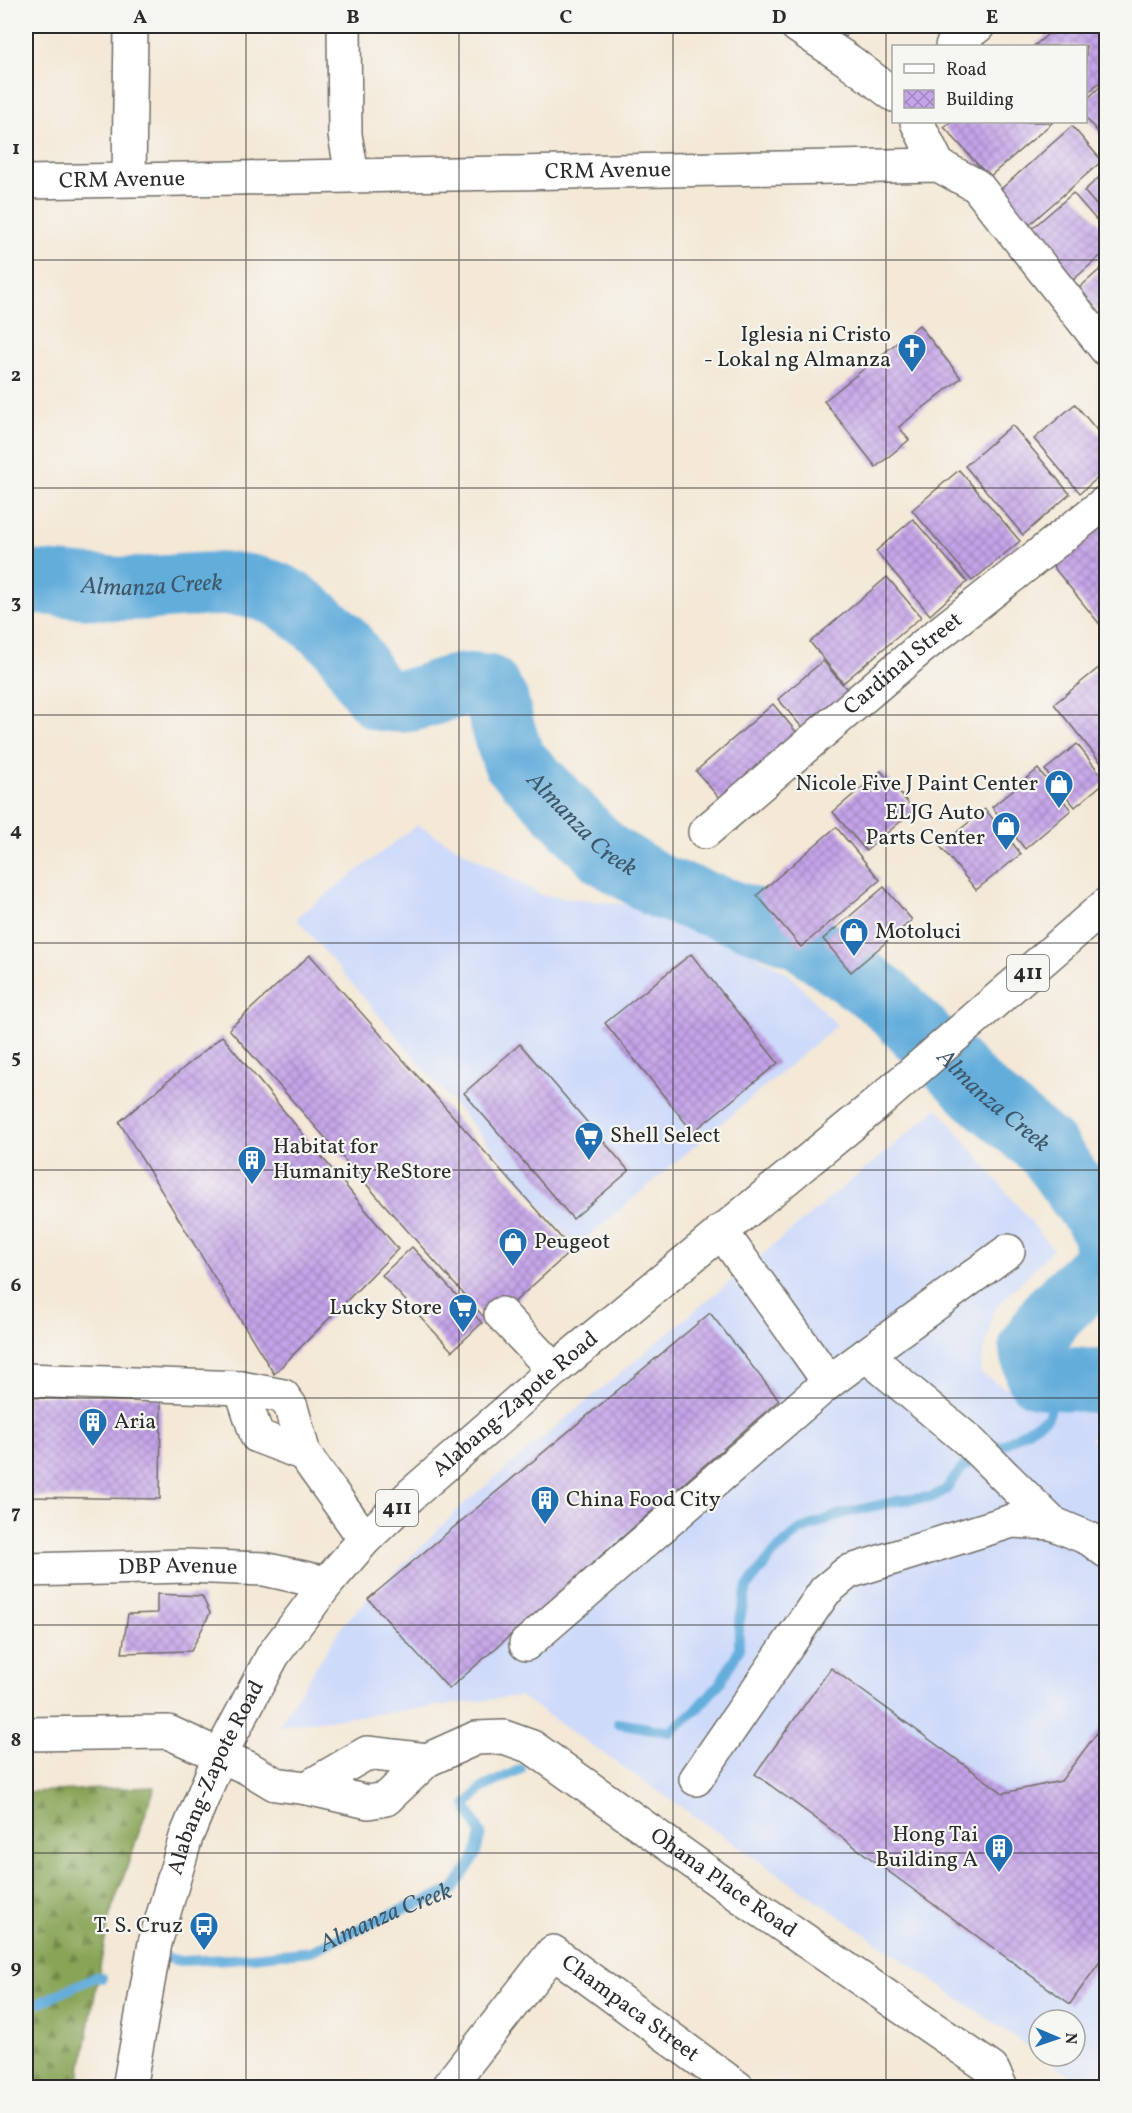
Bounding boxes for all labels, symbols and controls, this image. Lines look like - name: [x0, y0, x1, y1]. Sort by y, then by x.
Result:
- text: A: [133, 4, 147, 32]
- text: B: [346, 4, 360, 32]
- text: C: [560, 4, 573, 32]
- text: D: [772, 4, 786, 32]
- text: E: [986, 4, 998, 32]
- legend: [892, 45, 1087, 123]
- text: Road: [946, 58, 987, 83]
- text: Building: [946, 88, 1014, 113]
- text: 1: [12, 135, 20, 163]
- street label: CRM Avenue: [544, 154, 671, 188]
- street label: CRM Avenue: [59, 164, 185, 197]
- place label: Iglesia ni Cristo - Lokal ng Almanza: [704, 320, 891, 376]
- church icon: Iglesia ni Cristo - Lokal ng Almanza: [896, 332, 928, 374]
- text: 2: [11, 362, 21, 390]
- water label: Almanza Creek: [79, 567, 223, 606]
- text: 3: [11, 589, 21, 617]
- street label: Cardinal Street: [837, 605, 970, 723]
- water label: Almanza Creek: [517, 764, 643, 886]
- shop icon: Nicole Five J Paint Center: [1043, 768, 1075, 810]
- place label: Nicole Five J Paint Center: [795, 769, 1038, 800]
- place label: ELJG Auto Parts Center: [865, 798, 985, 854]
- shop icon: ELJG Auto Parts Center: [990, 810, 1022, 852]
- text: 4: [10, 817, 22, 845]
- shop icon: Motoluci: [838, 916, 870, 958]
- place label: Motoluci: [875, 917, 961, 948]
- road number: 411: [1007, 955, 1049, 991]
- water label: Almanza Creek: [928, 1041, 1057, 1161]
- text: 5: [11, 1044, 21, 1072]
- supermarket icon: Shell Select: [573, 1120, 605, 1162]
- place label: Shell Select: [610, 1121, 721, 1152]
- place label: Habitat for Humanity ReStore: [273, 1132, 452, 1188]
- building icon: Habitat for Humanity ReStore: [236, 1144, 268, 1186]
- shop icon: Peugeot: [497, 1226, 529, 1268]
- place label: Peugeot: [534, 1227, 611, 1258]
- text: 6: [11, 1272, 22, 1300]
- supermarket icon: Lucky Store: [447, 1292, 479, 1334]
- place label: Lucky Store: [329, 1293, 442, 1324]
- street label: Alabang-Zapote Road: [426, 1324, 605, 1485]
- building icon: Aria: [77, 1406, 109, 1448]
- place label: Aria: [114, 1407, 156, 1438]
- building icon: China Food City: [529, 1484, 561, 1526]
- place label: China Food City: [566, 1485, 721, 1516]
- road number: 411: [376, 1490, 418, 1526]
- text: 7: [11, 1499, 21, 1527]
- street label: DBP Avenue: [118, 1550, 238, 1583]
- street label: Alabang-Zapote Road: [160, 1675, 272, 1879]
- text: 8: [11, 1727, 21, 1755]
- street label: Ohana Place Road: [643, 1820, 803, 1946]
- place label: Hong Tai Building A: [875, 1820, 978, 1876]
- building icon: Hong Tai Building A: [983, 1832, 1015, 1874]
- water label: Almanza Creek: [313, 1875, 457, 1962]
- bus stop icon: T. S. Cruz: [188, 1910, 220, 1952]
- place label: T. S. Cruz: [94, 1911, 183, 1942]
- street label: Champaca Street: [555, 1947, 706, 2070]
- text: 9: [10, 1954, 22, 1982]
- north arrow: [1027, 2008, 1087, 2068]
- text: N: [1059, 2032, 1081, 2045]

